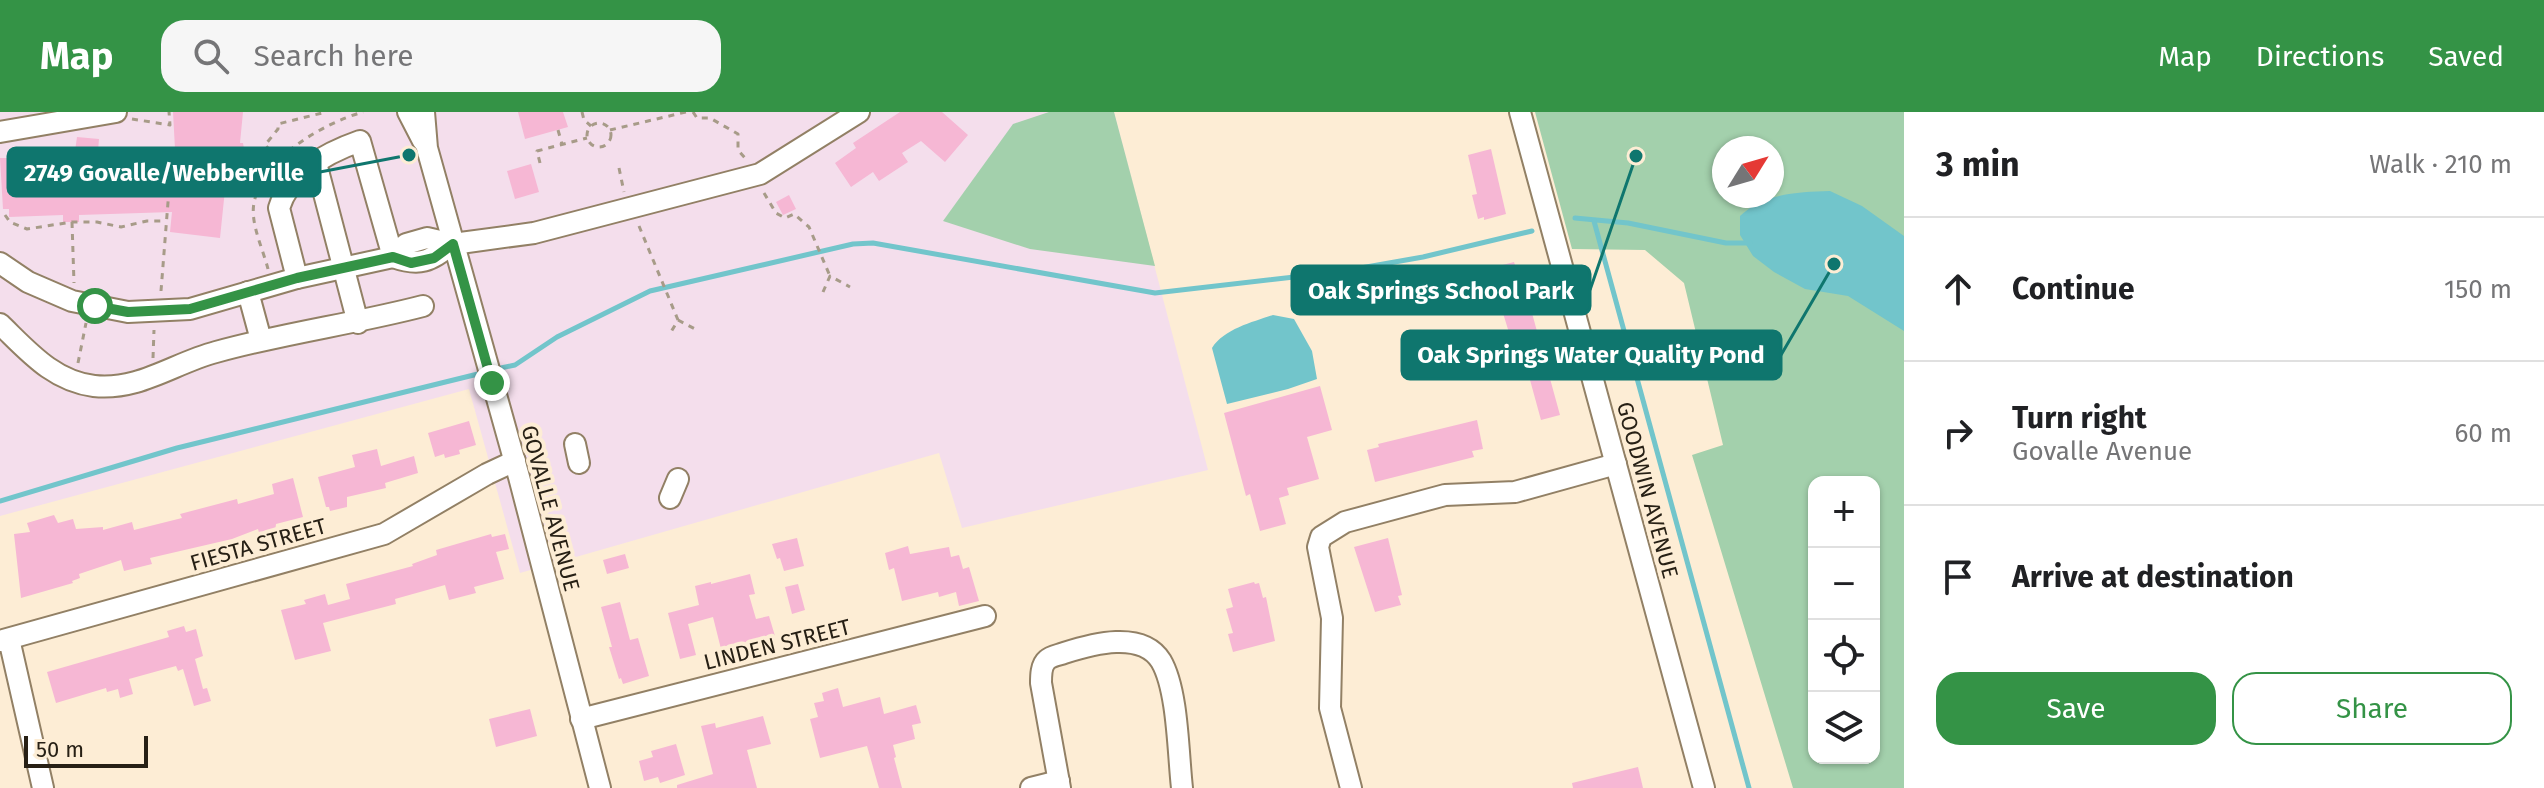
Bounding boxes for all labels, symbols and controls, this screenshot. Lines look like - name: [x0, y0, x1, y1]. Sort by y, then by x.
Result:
- search box: [161, 20, 721, 92]
- text: Map: [40, 33, 113, 79]
- icon: search: [189, 34, 233, 78]
- text: Search here: [253, 38, 414, 74]
- text: Map: [2158, 40, 2212, 73]
- text: Directions: [2256, 40, 2384, 73]
- text: Saved: [2428, 40, 2504, 73]
- north arrow: [1712, 136, 1784, 208]
- text: 3 min: [1936, 144, 2020, 185]
- callout: 2749 Govalle/Webberville: [8, 148, 320, 196]
- text: Walk · 210 m: [2369, 149, 2512, 180]
- text: 2749 Govalle/Webberville: [24, 159, 304, 187]
- callout: Oak Springs School Park: [1292, 266, 1590, 314]
- icon: ahead: [1936, 267, 1980, 311]
- text: Continue: [2012, 271, 2135, 307]
- text: 150 m: [2444, 274, 2512, 305]
- text: Oak Springs School Park: [1308, 277, 1575, 305]
- route start: [77, 288, 113, 324]
- callout: Oak Springs Water Quality Pond: [1402, 331, 1781, 379]
- text: Oak Springs Water Quality Pond: [1417, 341, 1765, 369]
- route end: [474, 365, 510, 401]
- street label: GOODWIN AVENUE: [1611, 399, 1684, 581]
- text: Turn right: [2012, 400, 2147, 436]
- icon: right: [1936, 411, 1980, 455]
- text: 60 m: [2454, 418, 2512, 449]
- street label: GOVALLE AVENUE: [515, 422, 586, 594]
- text: Govalle Avenue: [2012, 436, 2192, 467]
- map controls: [1808, 476, 1880, 764]
- button: +: [1808, 476, 1880, 548]
- street label: FIESTA STREET: [187, 512, 330, 577]
- button: −: [1808, 548, 1880, 620]
- icon: arrive: [1936, 555, 1980, 599]
- text: Arrive at destination: [2012, 559, 2294, 595]
- street label: LINDEN STREET: [701, 613, 854, 676]
- button: locate: [1808, 620, 1880, 692]
- button: Save: [1936, 672, 2216, 745]
- button: Share: [2232, 672, 2512, 745]
- button: layers: [1808, 692, 1880, 764]
- scale bar: [24, 732, 148, 768]
- text: 50 m: [36, 736, 84, 763]

